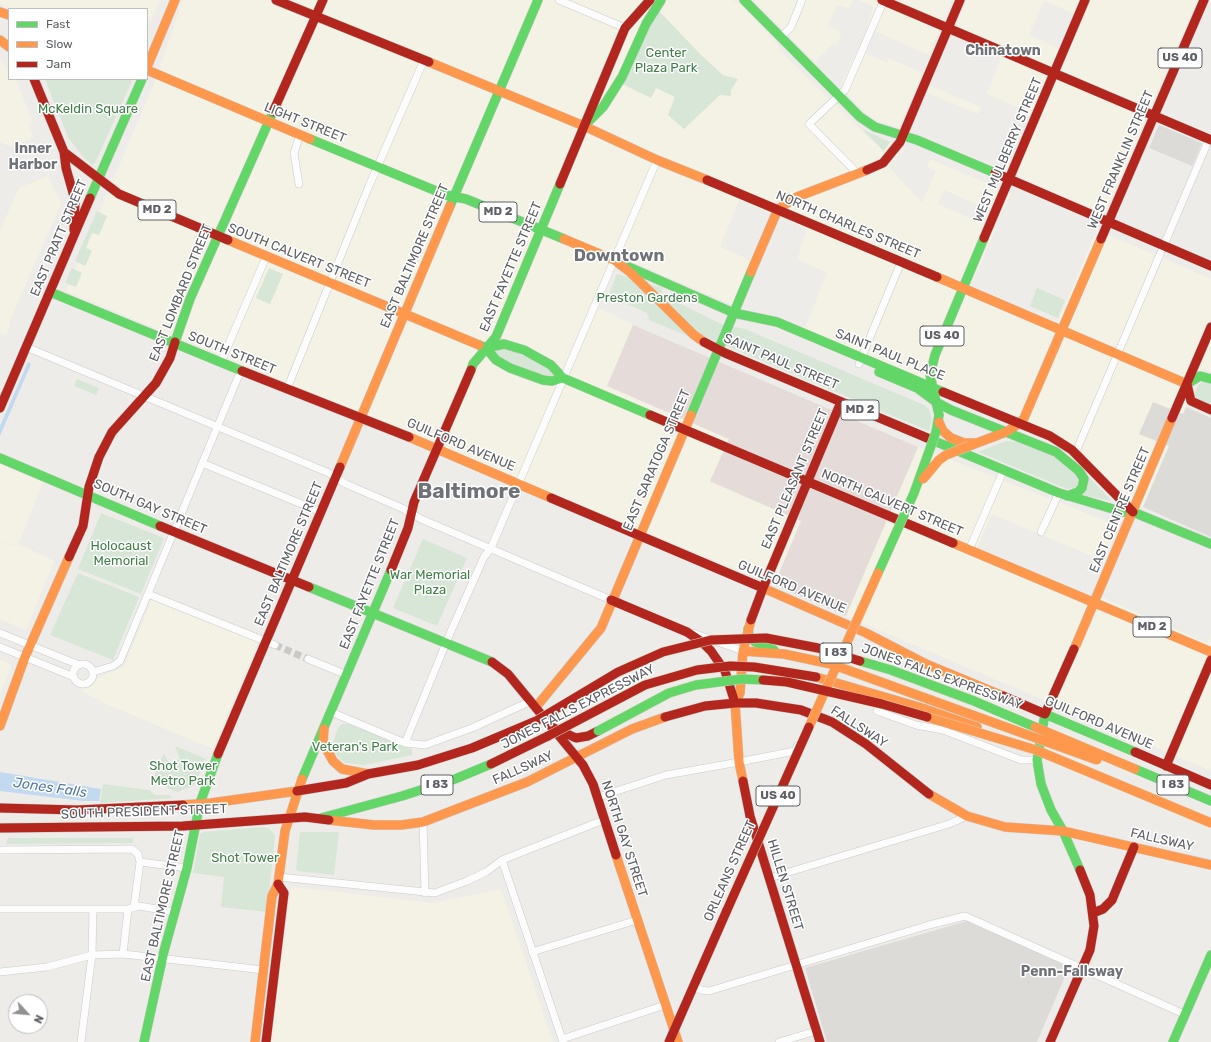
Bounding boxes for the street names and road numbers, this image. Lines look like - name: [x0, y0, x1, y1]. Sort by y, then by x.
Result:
- road number: US 40: [1158, 48, 1202, 68]
- street label: WEST MULBERRY STREET: [970, 75, 1046, 225]
- street label: WEST FRANKLIN STREET: [1085, 88, 1157, 232]
- street label: LIGHT STREET: [262, 99, 348, 147]
- street label: EAST PRATT STREET: [27, 177, 91, 299]
- street label: EAST BALTIMORE STREET: [377, 181, 453, 331]
- street label: NORTH CHARLES STREET: [774, 188, 922, 262]
- road number: MD 2: [138, 200, 176, 220]
- street label: EAST FAYETTE STREET: [477, 200, 545, 334]
- road number: MD 2: [479, 202, 517, 222]
- street label: SOUTH CALVERT STREET: [226, 220, 372, 292]
- street label: EAST LOMBARD STREET: [146, 222, 216, 364]
- street label: SAINT PAUL PLACE: [833, 326, 947, 384]
- road number: US 40: [920, 326, 964, 346]
- street label: SOUTH STREET: [186, 328, 278, 378]
- street label: SAINT PAUL STREET: [721, 331, 841, 393]
- street label: EAST SARATOGA STREET: [620, 387, 694, 533]
- road number: MD 2: [841, 400, 879, 420]
- street label: EAST PLEASANT STREET: [758, 406, 832, 552]
- street label: GUILFORD AVENUE: [404, 415, 518, 475]
- street label: EAST CENTRE STREET: [1086, 445, 1154, 575]
- street label: NORTH CALVERT STREET: [819, 466, 965, 540]
- street label: SOUTH GAY STREET: [91, 476, 209, 538]
- street label: EAST BALTIMORE STREET: [251, 479, 327, 629]
- street label: EAST FAYETTE STREET: [337, 516, 403, 652]
- street label: GUILFORD AVENUE: [735, 557, 849, 617]
- road number: MD 2: [1133, 617, 1171, 637]
- street label: JONES FALLS EXPRESSWAY: [859, 641, 1025, 713]
- road number: I 83: [820, 643, 852, 663]
- street label: JONES FALLS EXPRESSWAY: [499, 661, 657, 753]
- street label: GUILFORD AVENUE: [1042, 693, 1156, 753]
- street label: FALLSWAY: [828, 703, 890, 751]
- street label: FALLSWAY: [490, 748, 556, 788]
- road number: I 83: [421, 775, 453, 795]
- road number: I 83: [1157, 775, 1189, 795]
- street label: NORTH GAY STREET: [598, 779, 650, 899]
- road number: US 40: [756, 786, 800, 806]
- street label: SOUTH PRESIDENT STREET: [61, 801, 227, 823]
- street label: ORLEANS STREET: [701, 818, 759, 924]
- street label: FALLSWAY: [1129, 825, 1195, 855]
- street label: EAST BALTIMORE STREET: [138, 829, 188, 983]
- street label: HILLEN STREET: [764, 837, 806, 933]

